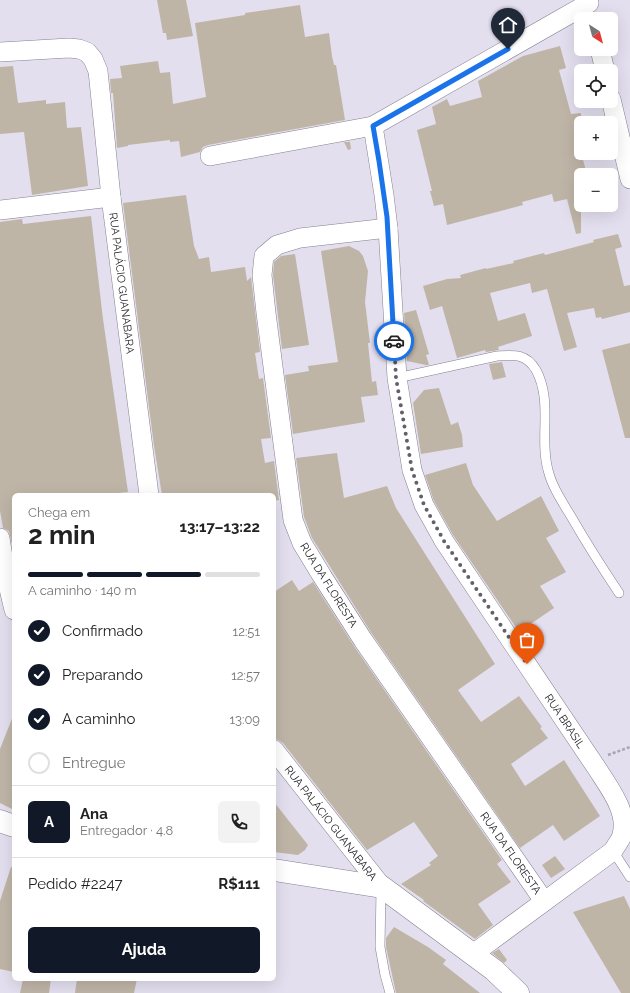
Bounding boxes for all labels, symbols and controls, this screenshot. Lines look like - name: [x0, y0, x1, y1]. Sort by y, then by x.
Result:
- pin: [491, 8, 525, 49]
- north arrow: [574, 12, 618, 56]
- map controls: [574, 12, 618, 212]
- icon: home: [497, 14, 519, 36]
- button: locate: [574, 64, 618, 108]
- button: +: [574, 116, 618, 160]
- button: −: [574, 168, 618, 212]
- street label: RUA PALÁCIO GUANABARA: [106, 212, 138, 355]
- courier: [374, 321, 414, 361]
- icon: car: [383, 330, 405, 352]
- text: Chega em: [28, 505, 90, 520]
- text: 13:17–13:22: [180, 518, 260, 536]
- text: 2 min: [28, 520, 95, 550]
- street label: RUA DA FLORESTA: [297, 541, 360, 630]
- text: A caminho · 140 m: [28, 583, 137, 598]
- icon: check: [28, 620, 50, 642]
- text: Confirmado: [62, 622, 143, 640]
- pin: [510, 623, 544, 664]
- text: 12:51: [233, 624, 260, 639]
- icon: bag: [516, 629, 538, 651]
- icon: check: [28, 664, 50, 686]
- text: Preparando: [62, 666, 143, 684]
- text: 12:57: [231, 668, 260, 683]
- street label: RUA BRASIL: [542, 692, 588, 751]
- icon: check: [28, 708, 50, 730]
- text: A caminho: [62, 710, 135, 728]
- text: 13:09: [229, 712, 260, 727]
- text: Entregue: [62, 754, 126, 772]
- street label: RUA PALÁCIO GUANABARA: [282, 763, 381, 884]
- button: phone: [218, 801, 260, 843]
- text: Ana: [80, 805, 108, 823]
- street label: RUA DA FLORESTA: [477, 810, 544, 897]
- text: A: [44, 813, 54, 831]
- text: Entregador · 4.8: [80, 823, 173, 838]
- text: Pedido #2247: [28, 875, 123, 893]
- text: R$111: [218, 875, 260, 893]
- button: Ajuda: [28, 927, 260, 973]

